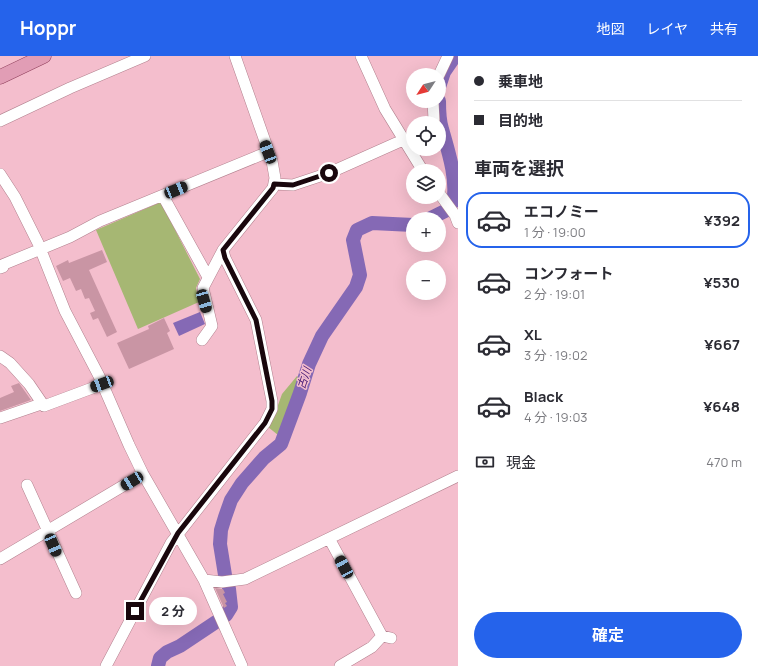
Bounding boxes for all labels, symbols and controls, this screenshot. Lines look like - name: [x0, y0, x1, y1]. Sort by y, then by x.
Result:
- text: Hoppr: [20, 15, 76, 41]
- text: 地図: [596, 19, 624, 38]
- text: レイヤ: [646, 19, 688, 38]
- text: 共有: [710, 19, 738, 38]
- north arrow: [406, 68, 446, 108]
- map controls: [406, 68, 446, 300]
- text: 乗車地: [498, 71, 543, 92]
- text: 目的地: [498, 110, 543, 131]
- button: locate: [406, 116, 446, 156]
- car: [258, 139, 278, 165]
- text: 車両を選択: [474, 156, 564, 180]
- route start: [320, 164, 338, 182]
- button: layers: [406, 164, 446, 204]
- car: [163, 180, 189, 200]
- text: エコノミー: [524, 201, 599, 222]
- icon: car: [476, 202, 512, 238]
- text: ¥392: [704, 210, 740, 231]
- button: +: [406, 212, 446, 252]
- text: 1 分 · 19:00: [524, 223, 586, 241]
- button: −: [406, 260, 446, 300]
- text: コンフォート: [524, 263, 614, 284]
- icon: car: [476, 264, 512, 300]
- text: ¥530: [703, 272, 740, 293]
- text: 2 分 · 19:01: [524, 285, 585, 303]
- car: [195, 288, 213, 314]
- text: XL: [524, 324, 542, 345]
- icon: car: [476, 326, 512, 362]
- text: ¥667: [704, 334, 740, 355]
- text: 3 分 · 19:02: [524, 346, 587, 364]
- water label: 古川: [293, 364, 315, 391]
- car: [89, 374, 115, 394]
- text: Black: [524, 386, 563, 407]
- icon: car: [476, 388, 512, 424]
- text: ¥648: [703, 396, 740, 417]
- text: 4 分 · 19:03: [524, 408, 588, 426]
- icon: cash: [474, 451, 496, 473]
- text: 現金: [506, 452, 536, 473]
- text: 470 m: [706, 453, 742, 471]
- car: [119, 470, 145, 492]
- car: [43, 532, 63, 558]
- car: [333, 554, 355, 580]
- callout: 2 分: [149, 597, 197, 625]
- route end: [126, 602, 144, 620]
- text: 2 分: [161, 602, 185, 620]
- button: 確定: [474, 612, 742, 658]

